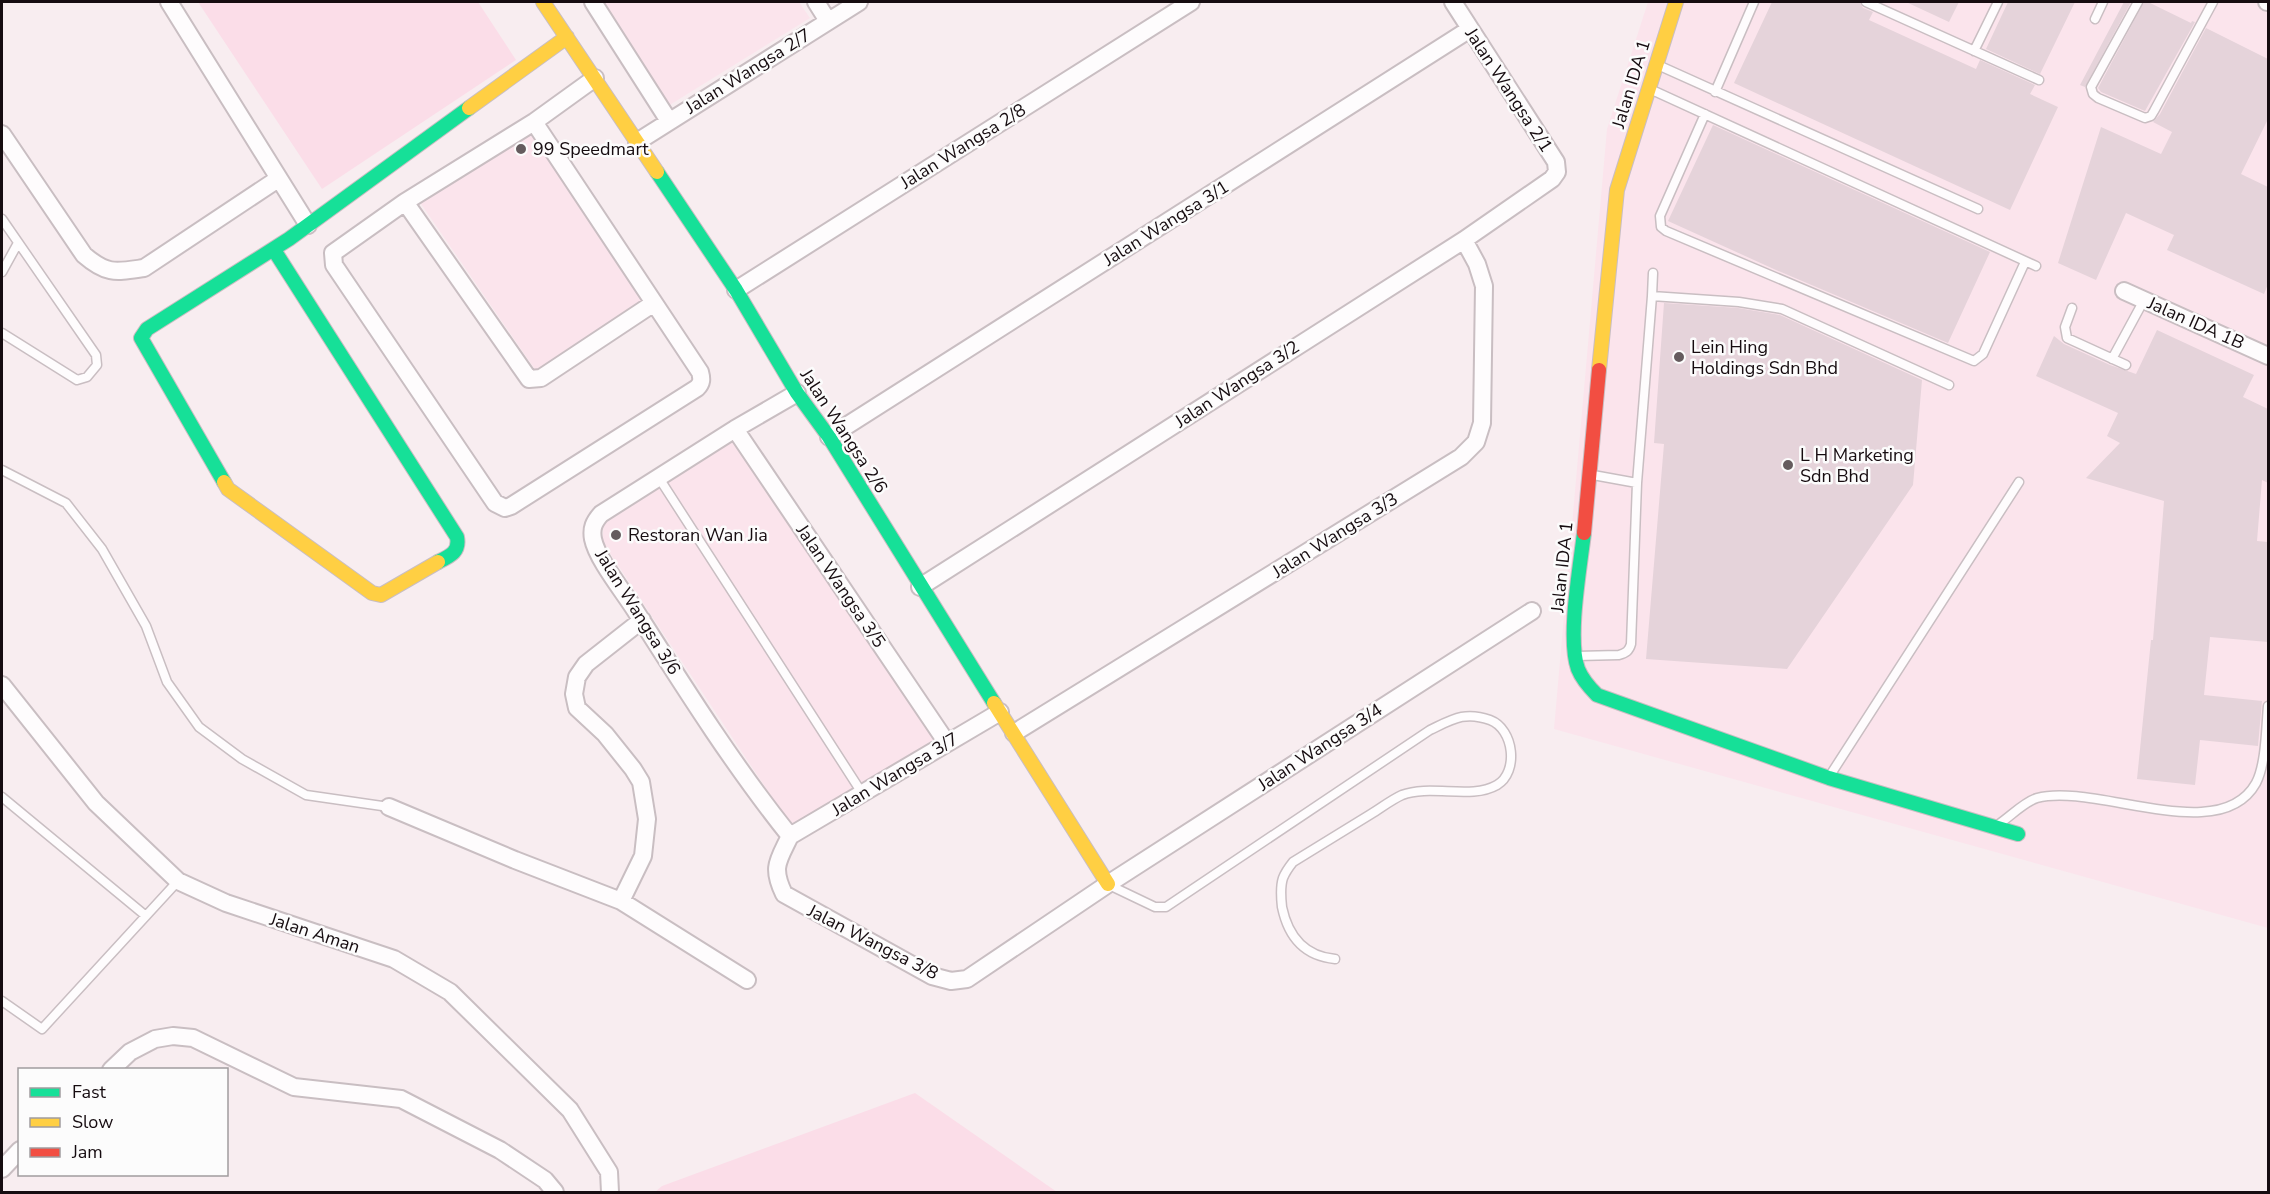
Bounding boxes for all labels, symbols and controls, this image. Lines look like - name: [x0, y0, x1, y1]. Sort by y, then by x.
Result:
- street label: Jalan Wangsa 2/1: [1459, 22, 1558, 157]
- street label: Jalan Wangsa 2/7: [680, 23, 815, 120]
- street label: Jalan IDA 1: [1606, 37, 1656, 132]
- street label: Jalan Wangsa 2/8: [895, 98, 1030, 195]
- place label: 99 Speedmart: [533, 137, 649, 161]
- marker: 99 Speedmart: [514, 142, 528, 156]
- street label: Jalan Wangsa 3/1: [1098, 175, 1233, 272]
- street label: Jalan IDA 1B: [2143, 291, 2248, 355]
- street label: Jalan Wangsa 3/2: [1169, 335, 1304, 434]
- place label: Lein Hing Holdings Sdn Bhd: [1691, 335, 1838, 380]
- marker: Lein Hing Holdings Sdn Bhd: [1672, 350, 1686, 364]
- street label: Jalan Wangsa 2/6: [794, 363, 893, 498]
- place label: L H Marketing Sdn Bhd: [1800, 443, 1914, 488]
- marker: L H Marketing Sdn Bhd: [1781, 458, 1795, 472]
- street label: Jalan Wangsa 3/3: [1267, 487, 1402, 584]
- street label: Jalan Wangsa 3/5: [790, 519, 891, 652]
- street label: Jalan IDA 1: [1545, 520, 1579, 615]
- place label: Restoran Wan Jia: [628, 523, 768, 547]
- marker: Restoran Wan Jia: [609, 528, 623, 542]
- street label: Jalan Wangsa 3/6: [589, 544, 686, 679]
- street label: Jalan Wangsa 3/4: [1252, 698, 1387, 797]
- street label: Jalan Wangsa 3/7: [826, 727, 963, 822]
- street label: Jalan Wangsa 3/8: [803, 898, 942, 985]
- street label: Jalan Aman: [266, 907, 363, 959]
- legend: [18, 1068, 228, 1176]
- text: Fast: [72, 1080, 107, 1104]
- text: Slow: [72, 1110, 113, 1134]
- text: Jam: [71, 1140, 103, 1164]

